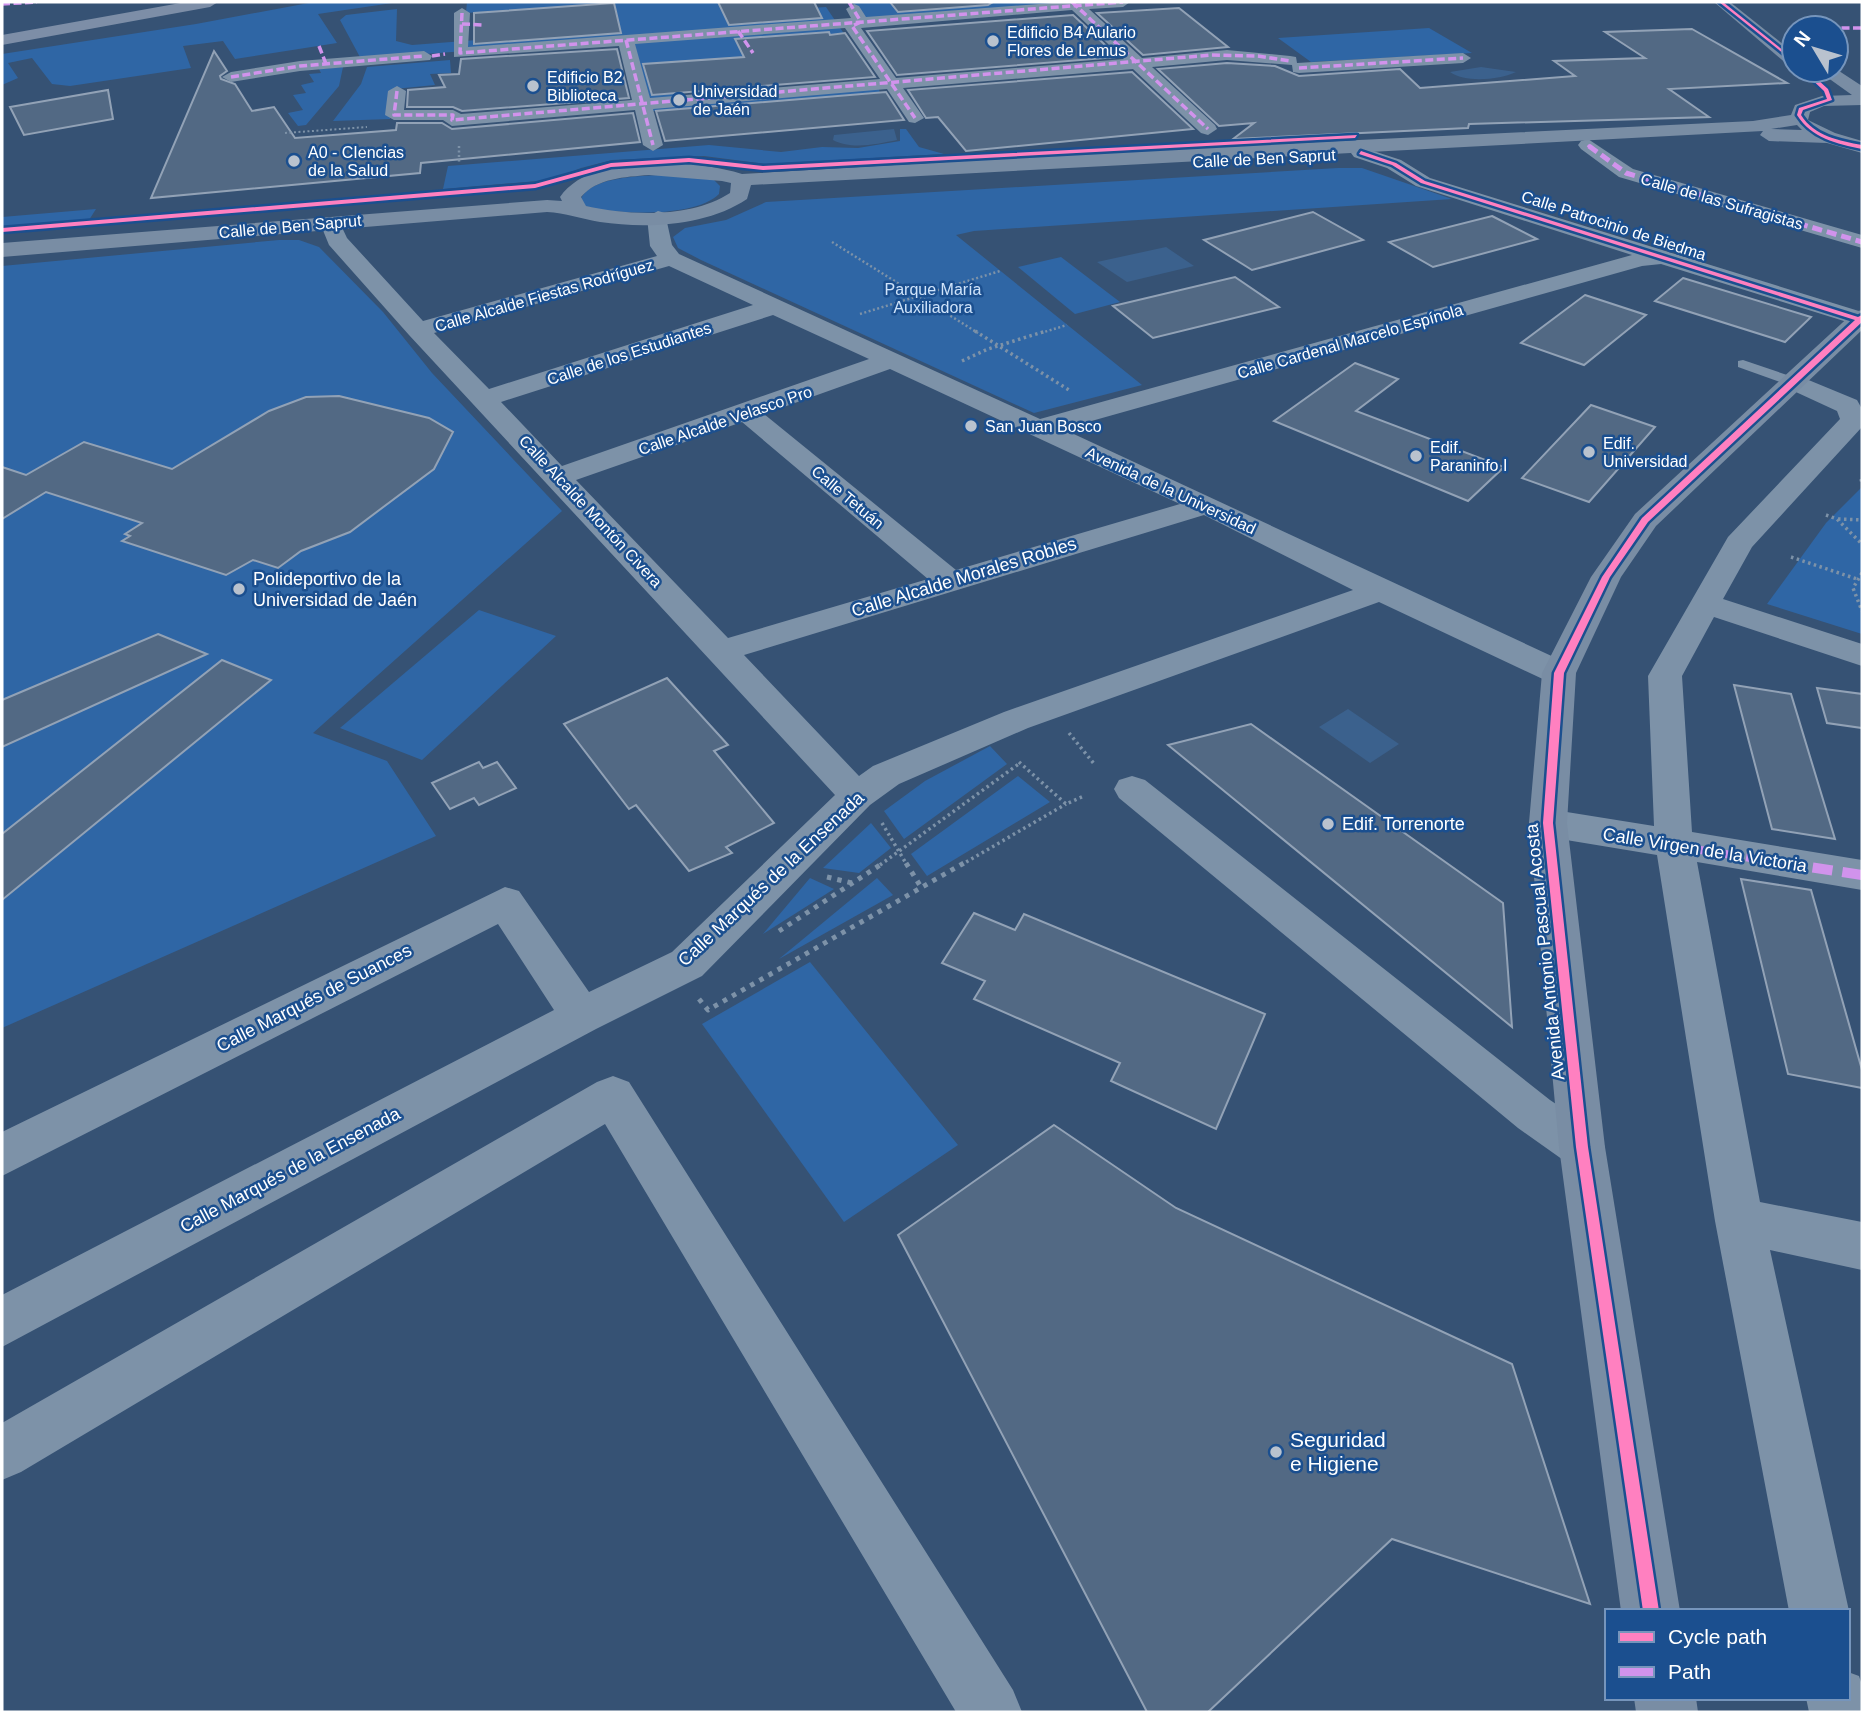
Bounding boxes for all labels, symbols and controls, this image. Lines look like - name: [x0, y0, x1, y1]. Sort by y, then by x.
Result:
- north arrow: [1780, 14, 1850, 84]
- place label: Edificio B4 Aulario Flores de Lemus: [1007, 24, 1136, 59]
- text: N: [1789, 27, 1814, 51]
- marker: Edificio B4 Aulario Flores de Lemus: [985, 33, 1001, 49]
- place label: Edificio B2 Biblioteca: [547, 69, 623, 104]
- marker: Edificio B2 Biblioteca: [525, 78, 541, 94]
- place label: Universidad de Jaén: [693, 83, 777, 118]
- marker: Universidad de Jaén: [671, 92, 687, 108]
- place label: A0 - CIencias de la Salud: [308, 144, 404, 179]
- street label: Calle de Ben Saprut: [1192, 146, 1337, 171]
- marker: A0 - CIencias de la Salud: [286, 153, 302, 169]
- street label: Calle de las Sufragistas: [1639, 170, 1805, 233]
- street label: Calle Patrocinio de Biedma: [1519, 188, 1708, 263]
- street label: Calle de Ben Saprut: [218, 212, 363, 241]
- street label: Calle Alcalde Fiestas Rodríguez: [433, 256, 655, 335]
- park label: Parque María Auxiliadora: [885, 281, 982, 316]
- street label: Calle Cardenal Marcelo Espínola: [1235, 301, 1465, 382]
- street label: Calle de los Estudiantes: [545, 319, 713, 388]
- street label: Calle Alcalde Velasco Pro: [636, 383, 814, 458]
- marker: San Juan Bosco: [963, 418, 979, 434]
- place label: San Juan Bosco: [985, 418, 1102, 435]
- street label: Calle Alcalde Montón Civera: [516, 432, 665, 591]
- place label: Edif. Universidad: [1603, 435, 1687, 470]
- place label: Edif. Paraninfo I: [1430, 439, 1507, 474]
- street label: Avenida de la Universidad: [1083, 444, 1258, 537]
- marker: Edif. Universidad: [1581, 444, 1597, 460]
- marker: Edif. Paraninfo I: [1408, 448, 1424, 464]
- street label: Calle Tetuán: [808, 462, 887, 532]
- street label: Calle Alcalde Morales Robles: [849, 533, 1079, 621]
- place label: Polideportivo de la Universidad de Jaén: [253, 569, 417, 610]
- marker: Polideportivo de la Universidad de Jaén: [231, 581, 247, 597]
- street label: Calle Marqués de la Ensenada: [674, 787, 869, 970]
- place label: Edif. Torrenorte: [1342, 814, 1465, 834]
- marker: Edif. Torrenorte: [1320, 816, 1336, 832]
- street label: Avenida Antonio Pascual Acosta: [1521, 822, 1568, 1081]
- street label: Calle Virgen de la Victoria: [1601, 824, 1809, 876]
- street label: Calle Marqués de Suances: [213, 940, 415, 1056]
- street label: Calle Marqués de la Ensenada: [177, 1103, 404, 1237]
- place label: Seguridad e Higiene: [1290, 1428, 1386, 1475]
- marker: Seguridad e Higiene: [1268, 1444, 1284, 1460]
- legend: [1605, 1609, 1850, 1700]
- text: Cycle path: [1668, 1625, 1767, 1648]
- text: Path: [1668, 1660, 1711, 1683]

